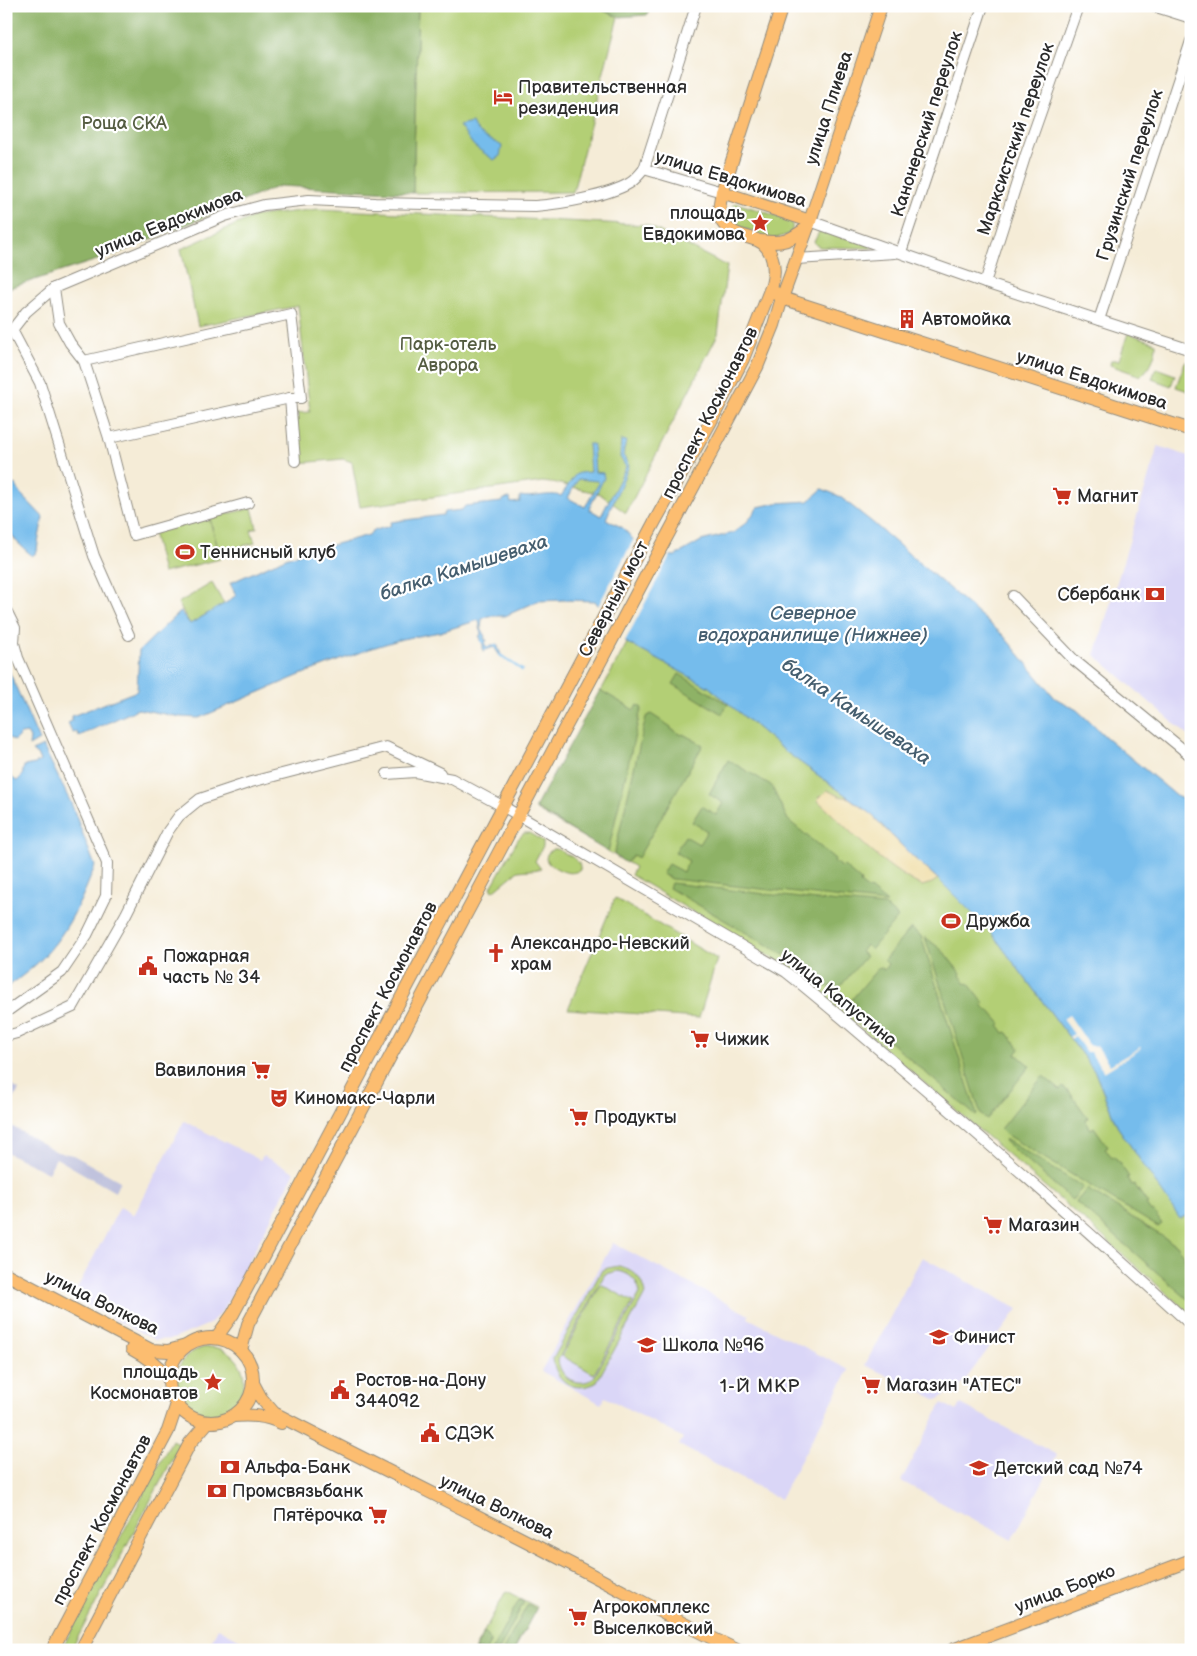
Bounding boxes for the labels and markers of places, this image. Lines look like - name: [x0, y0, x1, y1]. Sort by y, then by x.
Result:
- place label: Правительственная резиденция: [518, 77, 687, 119]
- hotel icon: Правительственная резиденция: [492, 86, 514, 108]
- place label: площадь Евдокимова: [643, 203, 745, 245]
- place icon: площадь Евдокимова: [749, 212, 771, 234]
- building icon: Автомойка: [896, 308, 918, 330]
- place label: Автомойка: [921, 309, 1012, 330]
- supermarket icon: Магнит: [1051, 485, 1073, 507]
- place label: Магнит: [1077, 486, 1139, 507]
- sports icon: Теннисный клуб: [174, 541, 196, 563]
- place label: Теннисный клуб: [200, 542, 336, 563]
- bank icon: Сбербанк: [1144, 583, 1166, 605]
- place label: Сбербанк: [1058, 584, 1140, 605]
- sports icon: Дружба: [940, 910, 962, 932]
- place label: Дружба: [966, 911, 1031, 932]
- place label: Александро-Невский храм: [510, 933, 690, 975]
- church icon: Александро-Невский храм: [485, 942, 507, 964]
- place label: Пожарная часть № 34: [163, 946, 260, 988]
- public building icon: Пожарная часть № 34: [137, 955, 159, 977]
- supermarket icon: Чижик: [689, 1028, 711, 1050]
- place label: Чижик: [715, 1029, 770, 1050]
- supermarket icon: Вавилония: [250, 1059, 272, 1081]
- place label: Вавилония: [155, 1060, 246, 1081]
- theatre icon: Киномакс-Чарли: [268, 1087, 290, 1109]
- place label: Киномакс-Чарли: [294, 1088, 435, 1109]
- supermarket icon: Продукты: [568, 1106, 590, 1128]
- place label: Продукты: [594, 1107, 677, 1128]
- supermarket icon: Магазин: [982, 1214, 1004, 1236]
- place label: Магазин: [1008, 1215, 1080, 1236]
- school or university icon: Финист: [928, 1326, 950, 1348]
- place label: Финист: [954, 1327, 1016, 1348]
- school or university icon: Школа №96: [636, 1334, 658, 1356]
- place label: Школа №96: [662, 1335, 764, 1356]
- place label: площадь Космонавтов: [90, 1362, 199, 1404]
- place label: Ростов-на-Дону 344092: [355, 1370, 487, 1412]
- place icon: площадь Космонавтов: [202, 1371, 224, 1393]
- supermarket icon: Магазин "АТЕС": [860, 1374, 882, 1396]
- place label: Магазин "АТЕС": [886, 1375, 1021, 1396]
- public building icon: Ростов-на-Дону 344092: [329, 1379, 351, 1401]
- public building icon: СДЭК: [419, 1422, 441, 1444]
- place label: СДЭК: [445, 1423, 494, 1444]
- bank icon: Альфа-Банк: [219, 1456, 241, 1478]
- place label: Альфа-Банк: [244, 1457, 351, 1478]
- school or university icon: Детский сад №74: [968, 1457, 990, 1479]
- place label: Детский сад №74: [994, 1458, 1143, 1479]
- bank icon: Промсвязьбанк: [206, 1480, 228, 1502]
- place label: Промсвязьбанк: [232, 1481, 363, 1502]
- supermarket icon: Пятёрочка: [367, 1504, 389, 1526]
- place label: Пятёрочка: [273, 1505, 363, 1526]
- place label: Агрокомплекс Выселковский: [592, 1597, 713, 1639]
- supermarket icon: Агрокомплекс Выселковский: [567, 1606, 589, 1628]

